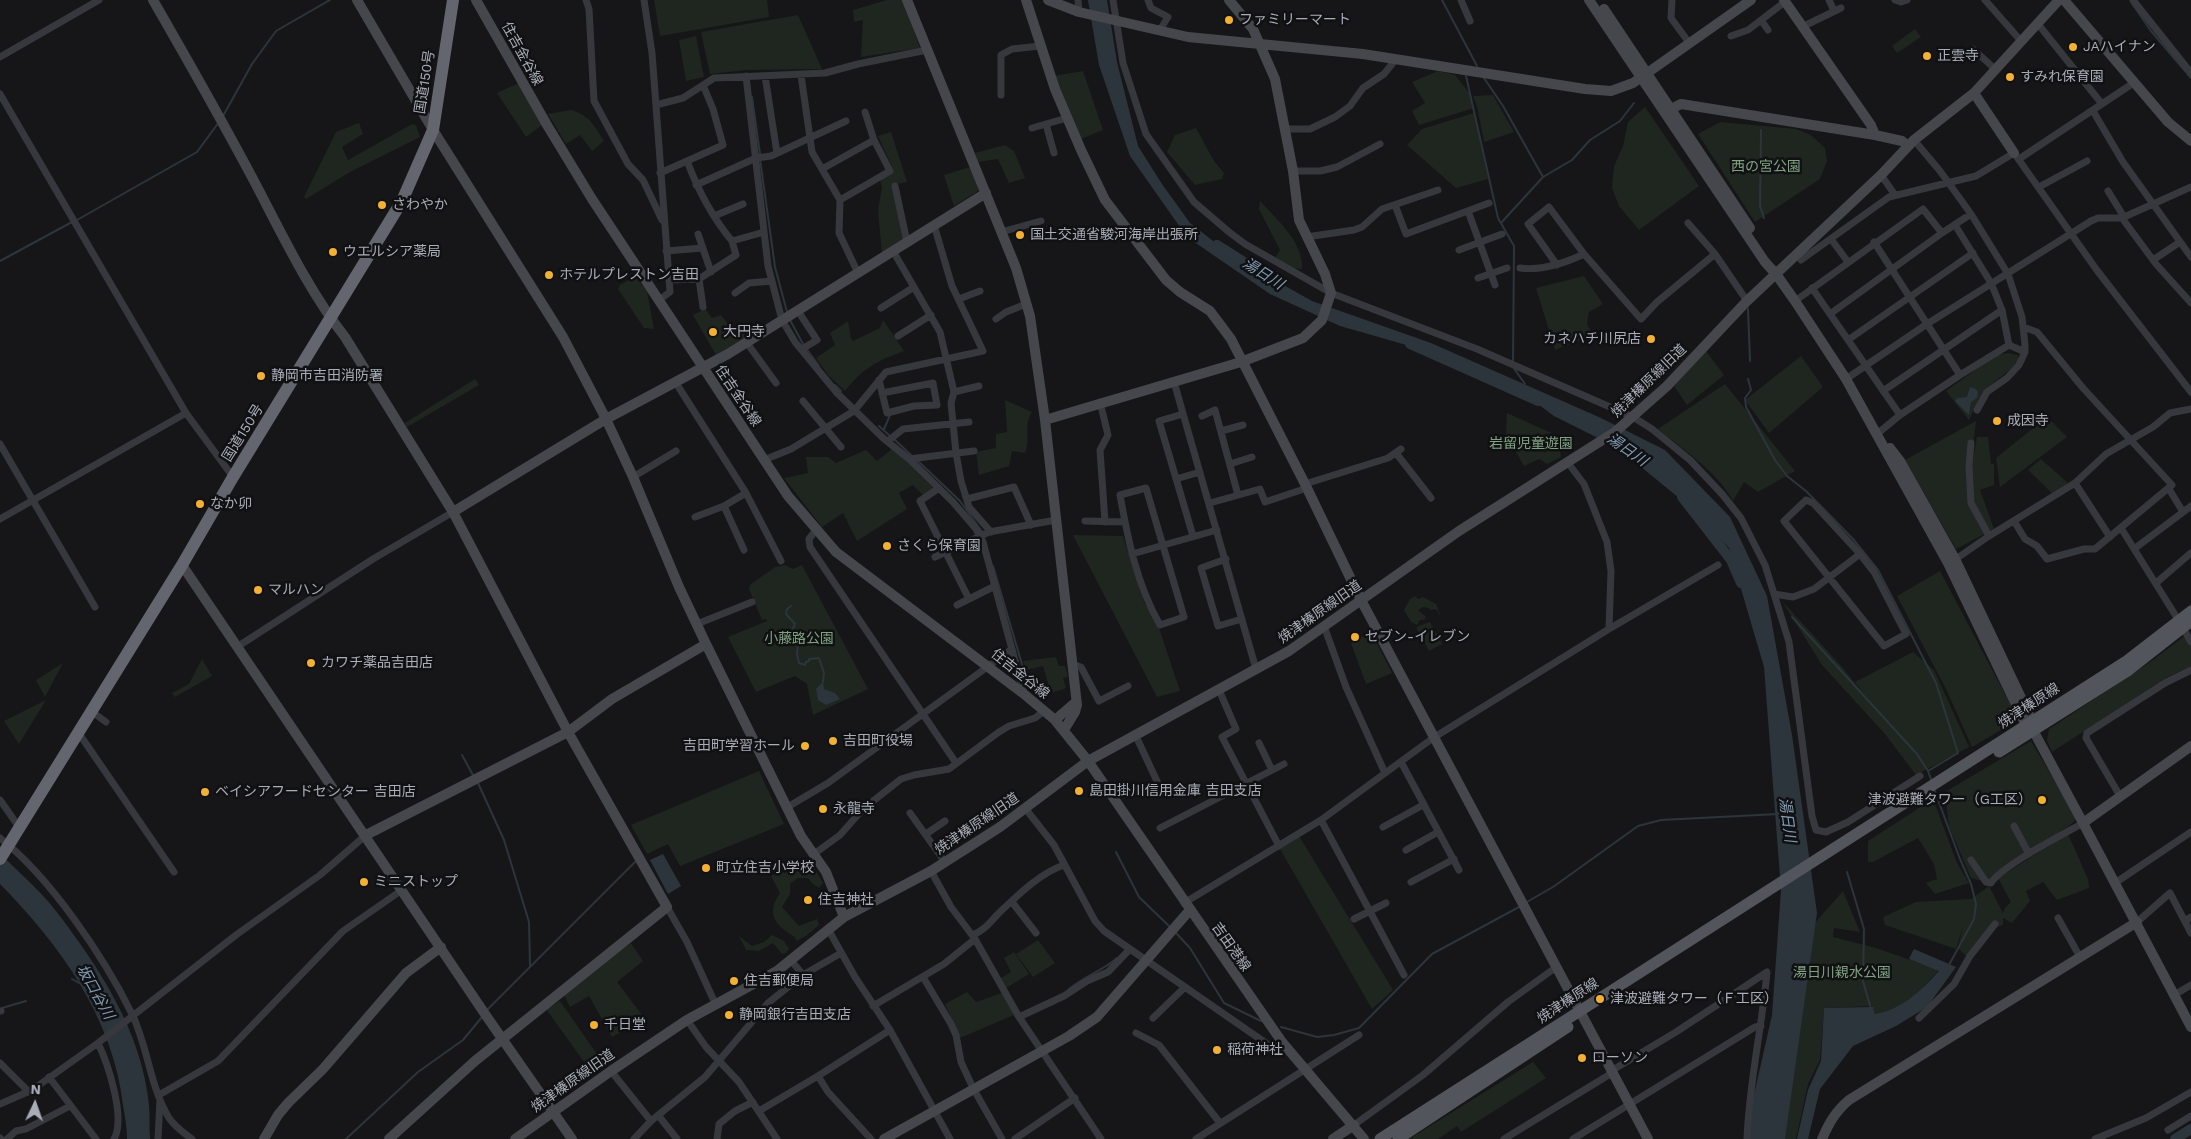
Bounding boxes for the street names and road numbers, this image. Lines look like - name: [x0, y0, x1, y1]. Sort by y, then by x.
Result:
- street label: 住吉金谷線: [498, 19, 546, 89]
- street label: 国道150号: [412, 49, 438, 115]
- street label: 焼津榛原線旧道: [1608, 341, 1690, 421]
- street label: 住吉金谷線: [711, 362, 765, 430]
- street label: 国道150号: [219, 401, 267, 465]
- street label: 焼津榛原線旧道: [1275, 577, 1365, 647]
- street label: 住吉金谷線: [988, 645, 1052, 703]
- street label: 焼津榛原線: [1995, 680, 2063, 732]
- street label: 焼津榛原線旧道: [932, 790, 1022, 858]
- street label: 吉田港線: [1208, 919, 1254, 975]
- street label: 焼津榛原線: [1534, 975, 1602, 1027]
- street label: 焼津榛原線旧道: [528, 1046, 618, 1116]

